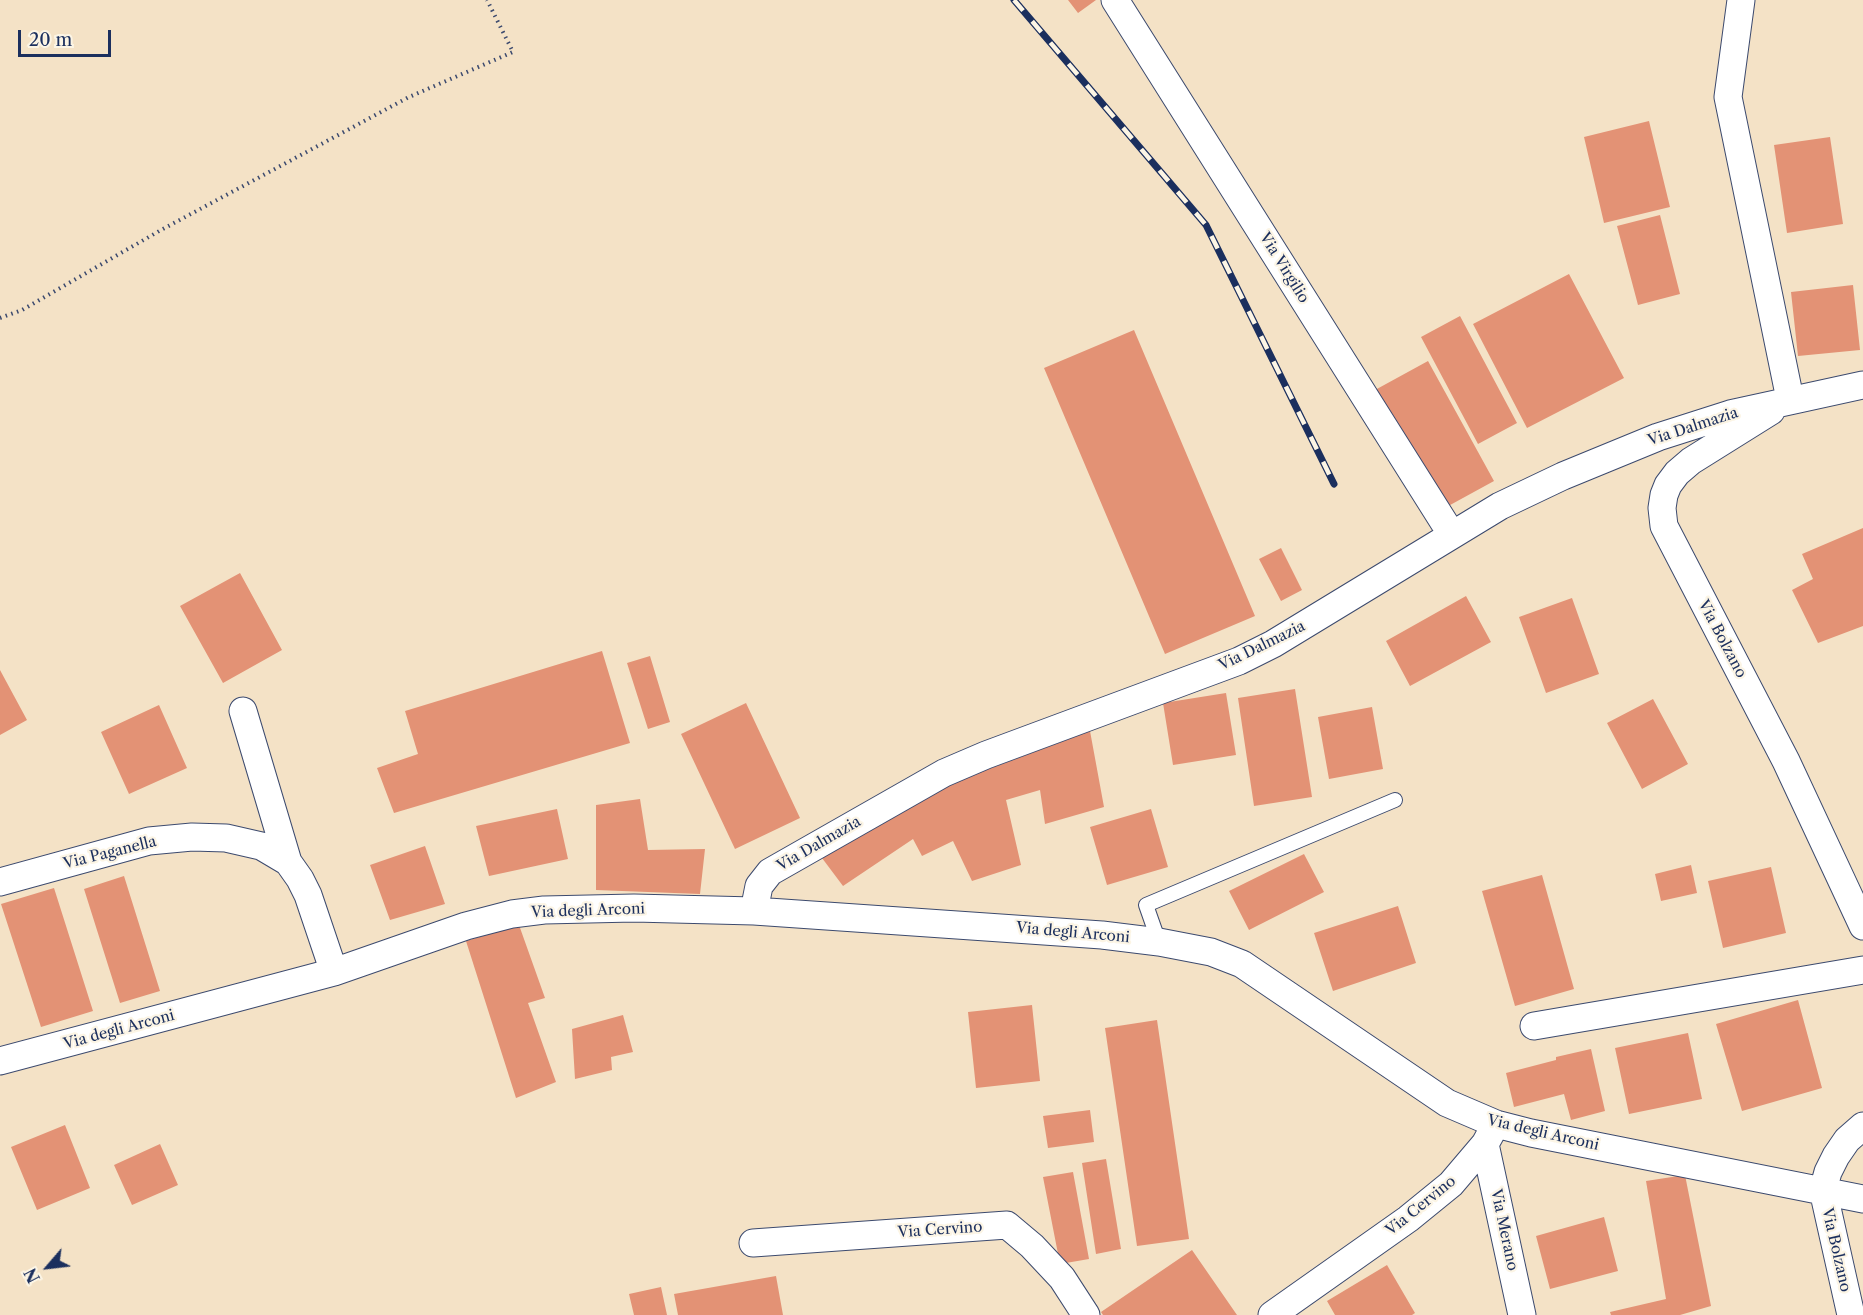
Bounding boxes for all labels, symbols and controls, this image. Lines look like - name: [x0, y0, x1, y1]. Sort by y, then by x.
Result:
- scale bar: [21, 18, 114, 56]
- text: 20 m: [29, 29, 72, 51]
- street label: Via Virgilio: [1255, 229, 1313, 307]
- street label: Via Dalmazia: [1646, 404, 1740, 450]
- street label: Via Bolzano: [1694, 597, 1750, 681]
- street label: Via Dalmazia: [1216, 617, 1308, 675]
- street label: Via Dalmazia: [774, 813, 864, 875]
- street label: Via Paganella: [62, 833, 158, 873]
- street label: Via degli Arconi: [531, 900, 645, 922]
- street label: Via degli Arconi: [1015, 919, 1131, 947]
- street label: Via degli Arconi: [62, 1007, 176, 1053]
- street label: Via degli Arconi: [1485, 1111, 1601, 1155]
- street label: Via Cervino: [1382, 1172, 1460, 1240]
- street label: Via Merano: [1487, 1187, 1521, 1273]
- street label: Via Bolzano: [1818, 1206, 1854, 1294]
- street label: Via Cervino: [897, 1218, 983, 1242]
- north arrow: [18, 1237, 78, 1297]
- text: N: [20, 1265, 44, 1286]

